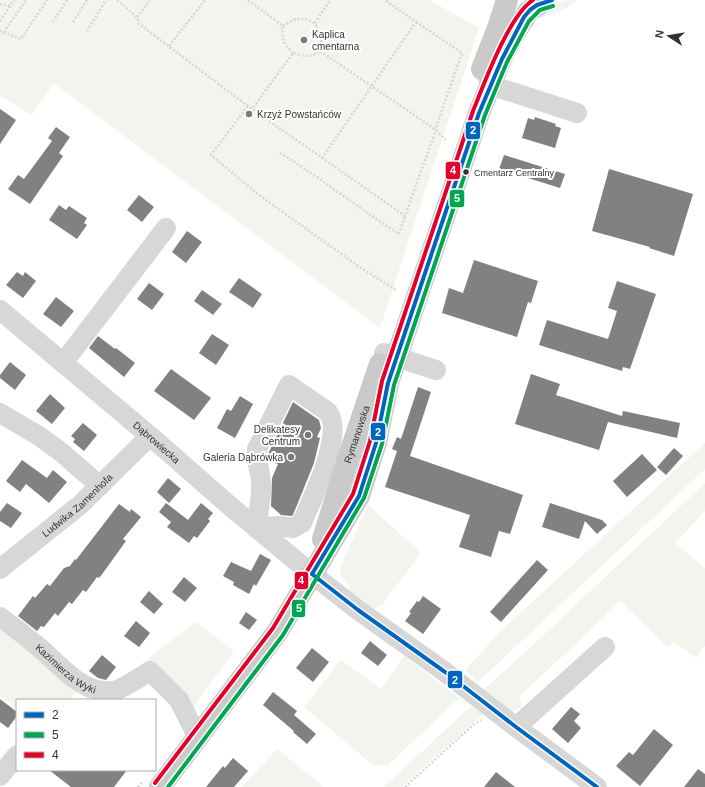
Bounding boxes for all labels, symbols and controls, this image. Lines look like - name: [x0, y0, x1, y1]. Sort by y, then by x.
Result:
- north arrow: [649, 16, 689, 56]
- place label: Kaplica cmentarna: [312, 29, 360, 52]
- text: N: [653, 29, 666, 39]
- marker: Kaplica cmentarna: [299, 35, 309, 45]
- marker: Krzyż Powstańców: [244, 109, 254, 119]
- place label: Krzyż Powstańców: [257, 109, 342, 120]
- line badge: 2: [465, 121, 481, 140]
- text: 2: [470, 124, 476, 136]
- line badge: 4: [445, 161, 461, 180]
- text: 4: [450, 164, 457, 176]
- marker: Cmentarz Centralny: [461, 167, 471, 177]
- place label: Cmentarz Centralny: [474, 168, 555, 178]
- line badge: 5: [449, 189, 465, 208]
- text: 5: [454, 192, 460, 204]
- street label: Rymanowska: [342, 404, 372, 465]
- street label: Dąbrowiecka: [131, 419, 182, 466]
- line badge: 2: [370, 422, 386, 441]
- place label: Delikatesy Centrum: [254, 424, 300, 447]
- text: 2: [375, 426, 381, 438]
- marker: Delikatesy Centrum: [303, 430, 313, 440]
- place label: Galeria Dąbrówka: [203, 452, 283, 463]
- marker: Galeria Dąbrówka: [286, 452, 296, 462]
- street label: Ludwika Zamenhofa: [40, 471, 115, 539]
- line badge: 4: [294, 571, 309, 590]
- text: 4: [298, 574, 305, 586]
- line badge: 5: [291, 599, 306, 618]
- text: 5: [296, 602, 302, 614]
- street label: Kazimierza Wyki: [33, 642, 97, 696]
- line badge: 2: [447, 670, 463, 689]
- text: 2: [452, 674, 458, 686]
- legend: [16, 699, 156, 771]
- text: 2: [52, 708, 59, 722]
- text: 5: [52, 728, 59, 742]
- text: 4: [52, 748, 59, 762]

